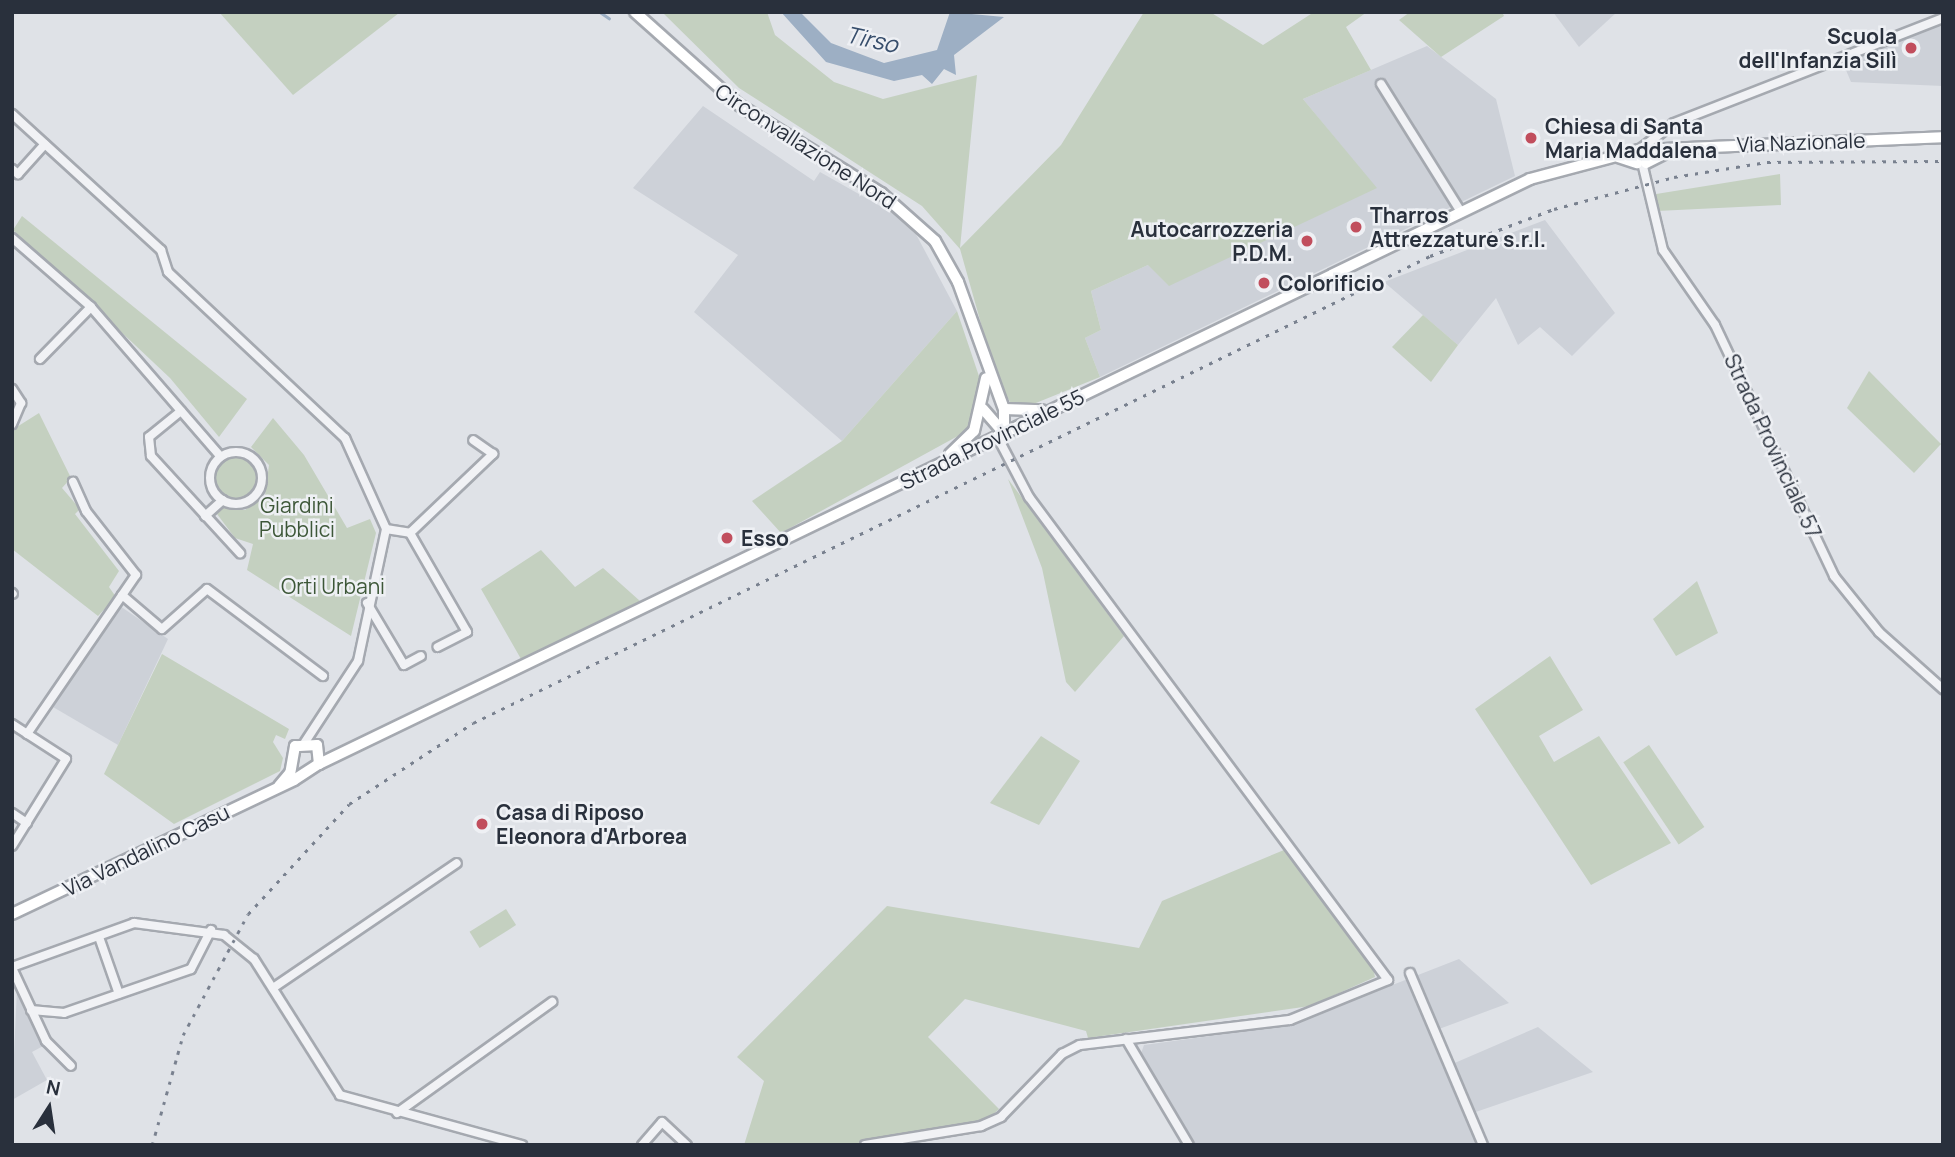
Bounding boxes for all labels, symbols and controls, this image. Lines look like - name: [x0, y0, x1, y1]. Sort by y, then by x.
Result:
- water label: Tirso: [843, 20, 901, 58]
- place label: Scuola dell'Infanzia Silì: [1739, 23, 1897, 73]
- marker: Scuola dell'Infanzia Silì: [1903, 40, 1919, 56]
- street label: Circonvallazione Nord: [711, 78, 901, 214]
- place label: Chiesa di Santa Maria Maddalena: [1545, 113, 1717, 163]
- street label: Via Nazionale: [1736, 127, 1866, 157]
- marker: Chiesa di Santa Maria Maddalena: [1523, 130, 1539, 146]
- place label: Tharros Attrezzature s.r.l.: [1370, 202, 1546, 252]
- place label: Autocarrozzeria P.D.M.: [1131, 216, 1293, 266]
- marker: Tharros Attrezzature s.r.l.: [1348, 219, 1364, 235]
- marker: Autocarrozzeria P.D.M.: [1299, 233, 1315, 249]
- place label: Colorificio: [1278, 270, 1384, 296]
- marker: Colorificio: [1256, 275, 1272, 291]
- street label: Strada Provinciale 57: [1719, 350, 1827, 542]
- street label: Strada Provinciale 55: [896, 383, 1088, 495]
- park label: Giardini Pubblici: [259, 492, 335, 542]
- place label: Esso: [741, 525, 789, 551]
- marker: Esso: [719, 530, 735, 546]
- park label: Orti Urbani: [281, 573, 385, 599]
- street label: Via Vandalino Casu: [59, 799, 233, 901]
- place label: Casa di Riposo Eleonora d'Arborea: [496, 799, 687, 849]
- marker: Casa di Riposo Eleonora d'Arborea: [474, 816, 490, 832]
- north arrow: [14, 1073, 84, 1143]
- text: N: [44, 1073, 63, 1102]

